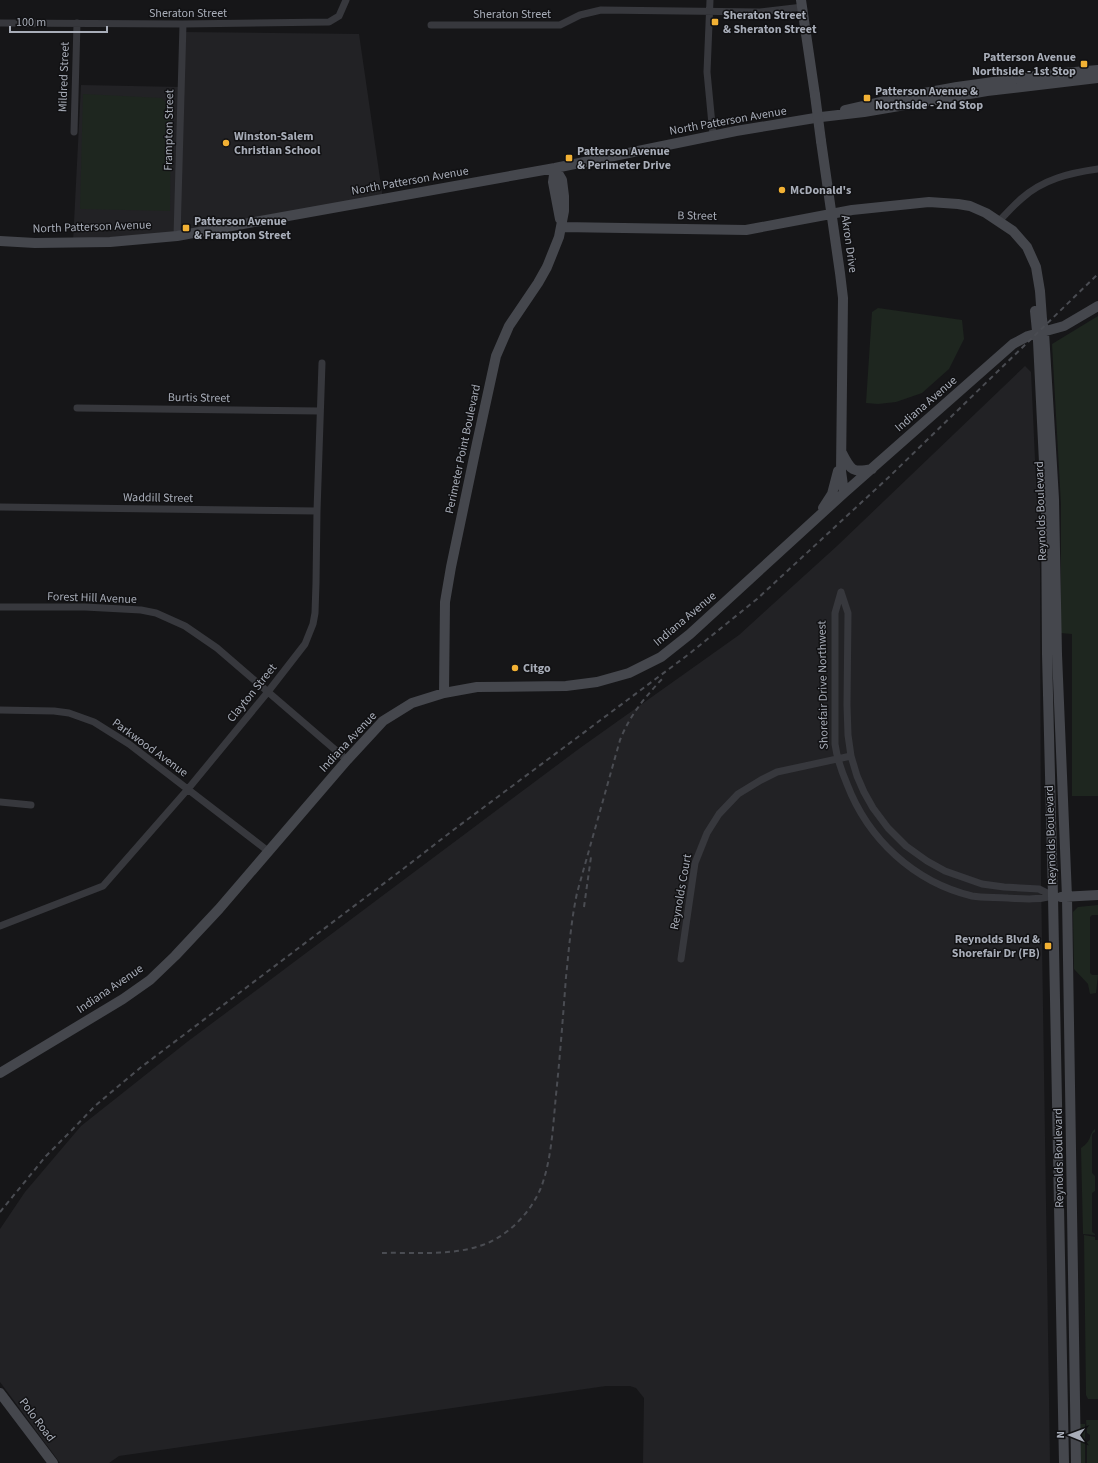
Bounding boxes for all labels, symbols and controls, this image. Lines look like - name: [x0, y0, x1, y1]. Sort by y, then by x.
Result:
- street label: Sheraton Street: [149, 5, 227, 22]
- street label: Sheraton Street: [473, 6, 551, 23]
- place label: Sheraton Street & Sheraton Street: [723, 7, 817, 38]
- scale bar: [10, 8, 107, 34]
- text: 100 m: [16, 14, 46, 31]
- marker: Sheraton Street & Sheraton Street: [710, 17, 720, 27]
- street label: Mildred Street: [54, 41, 74, 113]
- place label: Patterson Avenue Northside - 1st Stop: [972, 49, 1076, 80]
- marker: Patterson Avenue Northside - 1st Stop: [1079, 59, 1089, 69]
- place label: Patterson Avenue & Northside - 2nd Stop: [875, 83, 983, 114]
- street label: Frampton Street: [160, 89, 178, 171]
- marker: Patterson Avenue & Northside - 2nd Stop: [862, 93, 872, 103]
- street label: North Patterson Avenue: [668, 102, 788, 140]
- place label: Winston-Salem Christian School: [234, 128, 321, 159]
- marker: Winston-Salem Christian School: [221, 138, 231, 148]
- place label: Patterson Avenue & Perimeter Drive: [577, 143, 671, 174]
- marker: Patterson Avenue & Perimeter Drive: [564, 153, 574, 163]
- street label: North Patterson Avenue: [350, 162, 470, 200]
- place label: McDonald's: [790, 182, 851, 199]
- marker: McDonald's: [777, 185, 787, 195]
- street label: B Street: [677, 207, 717, 225]
- place label: Patterson Avenue & Frampton Street: [194, 213, 291, 244]
- street label: Akron Drive: [837, 214, 861, 274]
- street label: North Patterson Avenue: [32, 216, 152, 238]
- marker: Patterson Avenue & Frampton Street: [181, 223, 191, 233]
- street label: Indiana Avenue: [891, 372, 961, 436]
- street label: Perimeter Point Boulevard: [441, 383, 485, 515]
- street label: Burtis Street: [168, 389, 230, 407]
- street label: Reynolds Boulevard: [1031, 461, 1051, 561]
- street label: Waddill Street: [123, 489, 193, 507]
- street label: Forest Hill Avenue: [47, 588, 137, 608]
- street label: Indiana Avenue: [650, 588, 720, 650]
- street label: Shorefair Drive Northwest: [813, 620, 833, 750]
- street label: Clayton Street: [223, 660, 281, 726]
- place label: Citgo: [523, 660, 551, 677]
- marker: Citgo: [510, 663, 520, 673]
- street label: Indiana Avenue: [315, 708, 381, 776]
- street label: Parkwood Avenue: [109, 715, 191, 781]
- street label: Reynolds Boulevard: [1041, 785, 1061, 885]
- street label: Reynolds Court: [666, 853, 696, 931]
- place label: Reynolds Blvd & Shorefair Dr (FB): [952, 931, 1040, 962]
- marker: Reynolds Blvd & Shorefair Dr (FB): [1043, 941, 1053, 951]
- street label: Indiana Avenue: [73, 960, 147, 1018]
- street label: Reynolds Boulevard: [1050, 1108, 1068, 1208]
- street label: Polo Road: [15, 1395, 59, 1445]
- north arrow: [1050, 1415, 1090, 1455]
- text: N: [1053, 1431, 1068, 1439]

